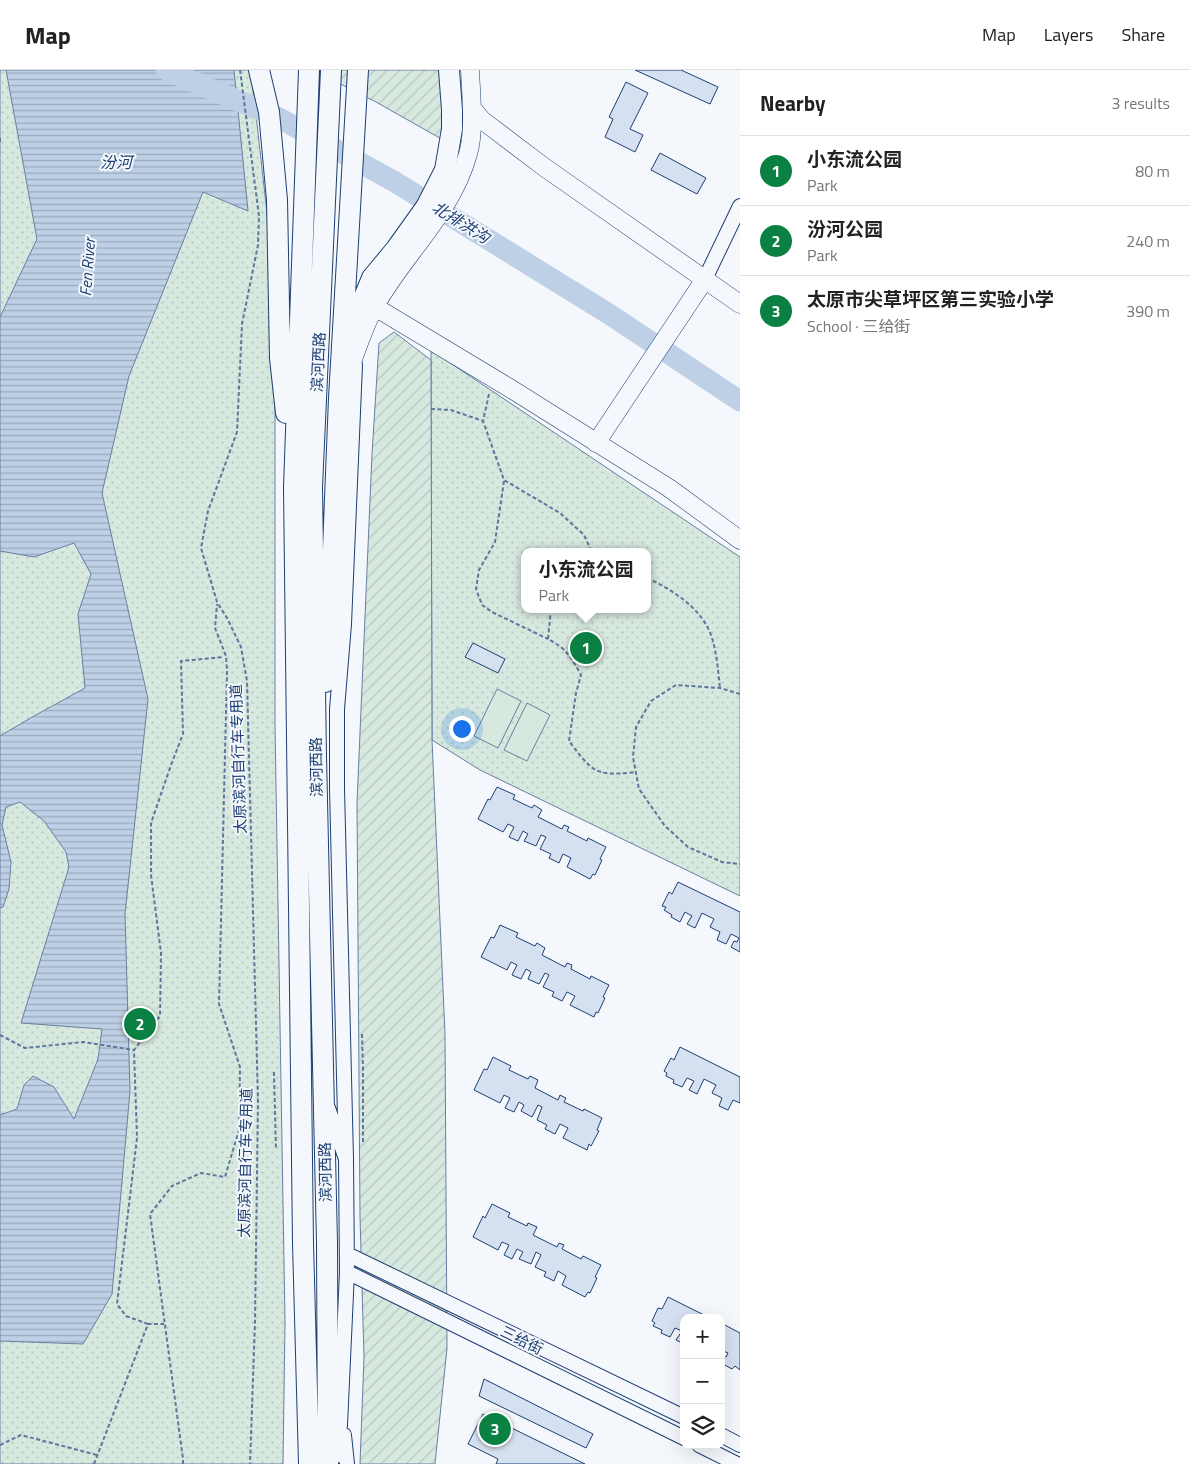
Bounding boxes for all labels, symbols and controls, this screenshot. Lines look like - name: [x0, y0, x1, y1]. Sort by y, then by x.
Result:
- text: Map: [25, 17, 71, 53]
- text: Map: [982, 21, 1016, 48]
- text: Layers: [1044, 21, 1093, 48]
- text: Share: [1121, 21, 1165, 48]
- text: Nearby: [760, 87, 825, 119]
- text: 3 results: [1111, 91, 1170, 115]
- text: 小东流公园: [807, 144, 902, 173]
- water label: 汾河: [100, 150, 135, 174]
- text: 1: [772, 159, 780, 183]
- text: 80 m: [1135, 159, 1170, 183]
- text: Park: [807, 173, 838, 197]
- water label: 北排洪沟: [427, 195, 496, 250]
- text: 汾河公园: [807, 214, 883, 243]
- text: 2: [772, 229, 780, 253]
- text: 240 m: [1126, 229, 1170, 253]
- water label: Fen River: [73, 235, 101, 297]
- text: Park: [807, 243, 838, 267]
- text: 太原市尖草坪区第三实验小学: [807, 284, 1054, 313]
- text: 3: [772, 299, 780, 323]
- text: 390 m: [1126, 299, 1170, 323]
- text: School · 三给街: [807, 314, 910, 338]
- street label: 滨河西路: [305, 331, 331, 393]
- popup: [521, 548, 651, 613]
- text: 小东流公园: [538, 554, 634, 583]
- text: Park: [538, 583, 569, 607]
- pin: 1: [570, 629, 602, 667]
- street label: 太原滨河自行车专用道: [224, 684, 252, 834]
- your location: [449, 716, 475, 742]
- street label: 滨河西路: [304, 737, 328, 797]
- pin: 2: [124, 1005, 156, 1043]
- street label: 太原滨河自行车专用道: [232, 1088, 258, 1238]
- street label: 滨河西路: [313, 1142, 337, 1202]
- map controls: [680, 1314, 725, 1449]
- button: +: [680, 1314, 725, 1359]
- street label: 三给街: [497, 1320, 547, 1360]
- button: −: [680, 1359, 725, 1404]
- button: layers: [680, 1404, 725, 1449]
- pin: 3: [479, 1410, 511, 1448]

